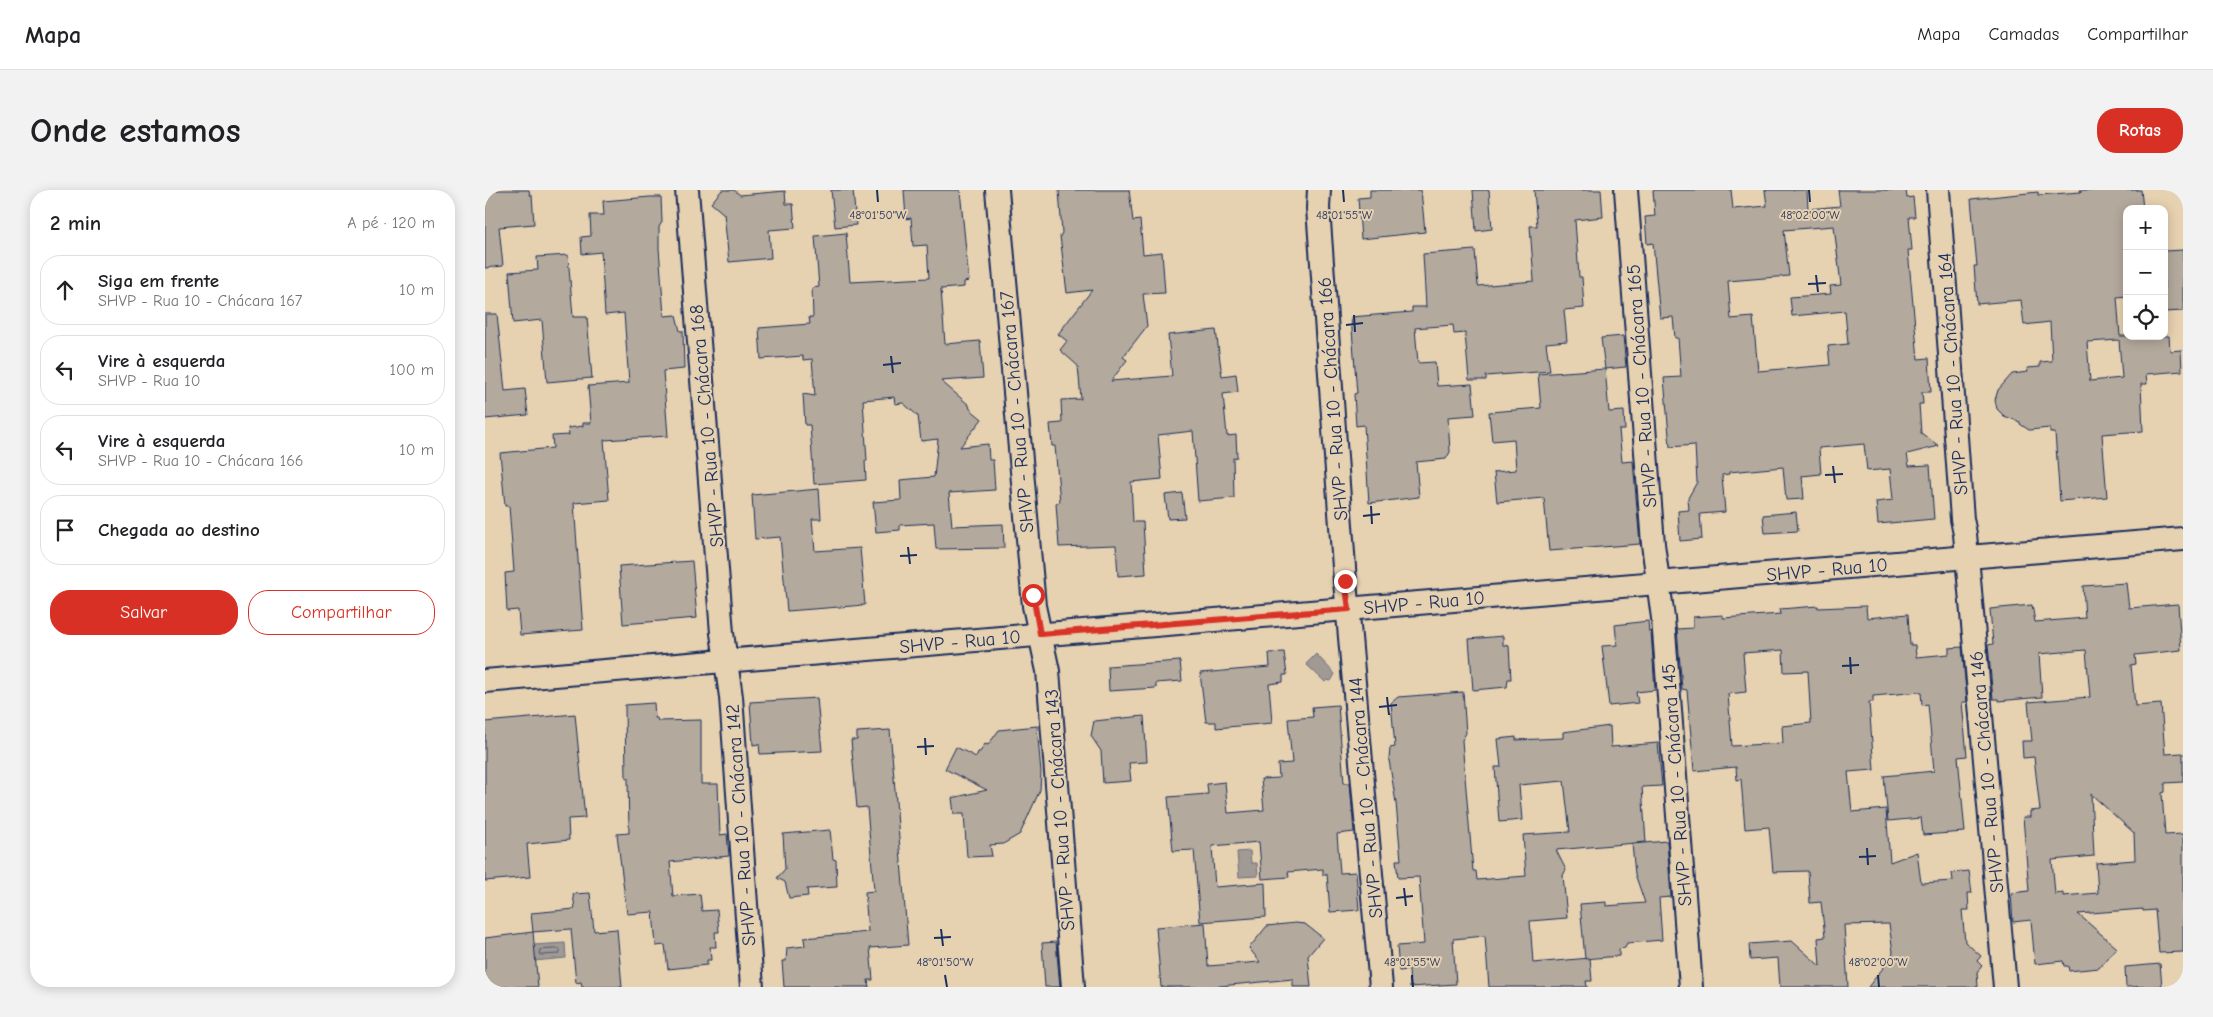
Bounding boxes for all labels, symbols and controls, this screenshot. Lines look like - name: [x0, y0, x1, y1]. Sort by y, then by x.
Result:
- text: Mapa: [25, 21, 81, 49]
- text: Mapa: [1917, 24, 1960, 45]
- text: Camadas: [1988, 24, 2059, 45]
- text: Compartilhar: [2087, 24, 2188, 45]
- button: Rotas: [2097, 108, 2183, 153]
- text: Onde estamos: [30, 110, 241, 151]
- map controls: [2123, 205, 2168, 340]
- button: +: [2123, 205, 2168, 250]
- text: 48°01'50"W: [850, 208, 907, 222]
- text: 48°01'55"W: [1316, 208, 1373, 222]
- text: 48°02'00"W: [1780, 208, 1840, 222]
- text: 2 min: [50, 211, 101, 235]
- text: A pé · 120 m: [347, 214, 435, 232]
- button: −: [2123, 250, 2168, 295]
- street label: SHVP - Rua 10 - Chácara 164: [1934, 252, 1972, 496]
- street label: SHVP - Rua 10 - Chácara 165: [1623, 263, 1661, 508]
- text: Siga em frente: [98, 270, 219, 292]
- icon: ahead: [51, 276, 79, 304]
- street label: SHVP - Rua 10 - Chácara 166: [1314, 276, 1352, 521]
- text: 10 m: [399, 281, 434, 299]
- street label: SHVP - Rua 10 - Chácara 167: [995, 290, 1039, 534]
- text: SHVP - Rua 10 - Chácara 167: [98, 292, 302, 310]
- button: locate: [2123, 295, 2168, 340]
- street label: SHVP - Rua 10 - Chácara 168: [685, 304, 729, 548]
- text: Vire à esquerda: [98, 350, 225, 372]
- icon: left: [51, 356, 79, 384]
- text: 100 m: [390, 361, 434, 379]
- text: SHVP - Rua 10: [98, 372, 200, 390]
- text: Vire à esquerda: [98, 430, 225, 452]
- icon: left: [51, 436, 79, 464]
- text: 10 m: [399, 441, 434, 459]
- text: SHVP - Rua 10 - Chácara 166: [98, 452, 304, 470]
- icon: arrive: [51, 516, 79, 544]
- text: Chegada ao destino: [98, 519, 260, 541]
- street label: SHVP - Rua 10: [1766, 554, 1889, 586]
- route end: [1334, 570, 1357, 593]
- route start: [1022, 584, 1045, 607]
- street label: SHVP - Rua 10: [1363, 587, 1486, 619]
- button: Salvar: [50, 590, 238, 635]
- button: Compartilhar: [248, 590, 435, 635]
- street label: SHVP - Rua 10: [899, 626, 1022, 658]
- street label: SHVP - Rua 10 - Chácara 146: [1965, 650, 2009, 894]
- street label: SHVP - Rua 10 - Chácara 145: [1658, 663, 1696, 907]
- street label: SHVP - Rua 10 - Chácara 144: [1344, 677, 1387, 919]
- street label: SHVP - Rua 10 - Chácara 143: [1041, 688, 1079, 932]
- street label: SHVP - Rua 10 - Chácara 142: [722, 703, 760, 947]
- text: 48°01'50"W: [917, 955, 974, 969]
- text: 48°01'55"W: [1384, 955, 1441, 969]
- text: 48°02'00"W: [1848, 955, 1908, 969]

